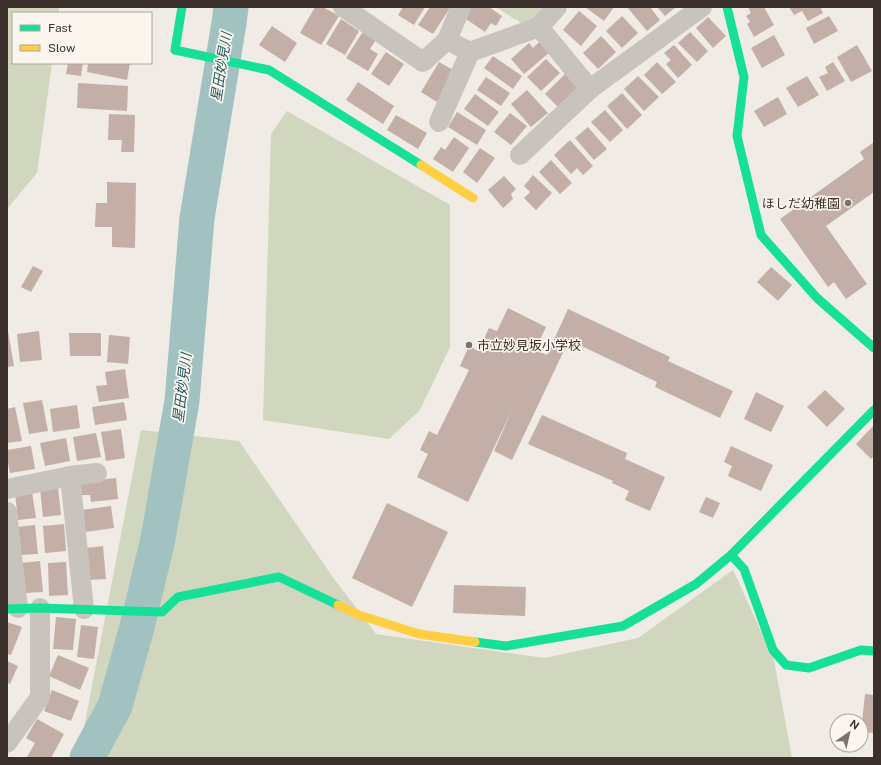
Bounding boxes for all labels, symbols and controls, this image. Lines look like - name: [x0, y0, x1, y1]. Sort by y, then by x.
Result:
- legend: [12, 12, 152, 64]
- text: Fast: [48, 21, 73, 35]
- water label: 星田妙見川: [208, 29, 235, 103]
- text: Slow: [48, 41, 76, 55]
- place label: ほしだ幼稚園: [762, 196, 840, 211]
- marker: ほしだ幼稚園: [843, 198, 853, 208]
- place label: 市立妙見坂小学校: [477, 338, 581, 353]
- marker: 市立妙見坂小学校: [464, 340, 474, 350]
- water label: 星田妙見川: [170, 350, 194, 424]
- north arrow: [829, 713, 869, 753]
- text: N: [848, 717, 862, 732]

